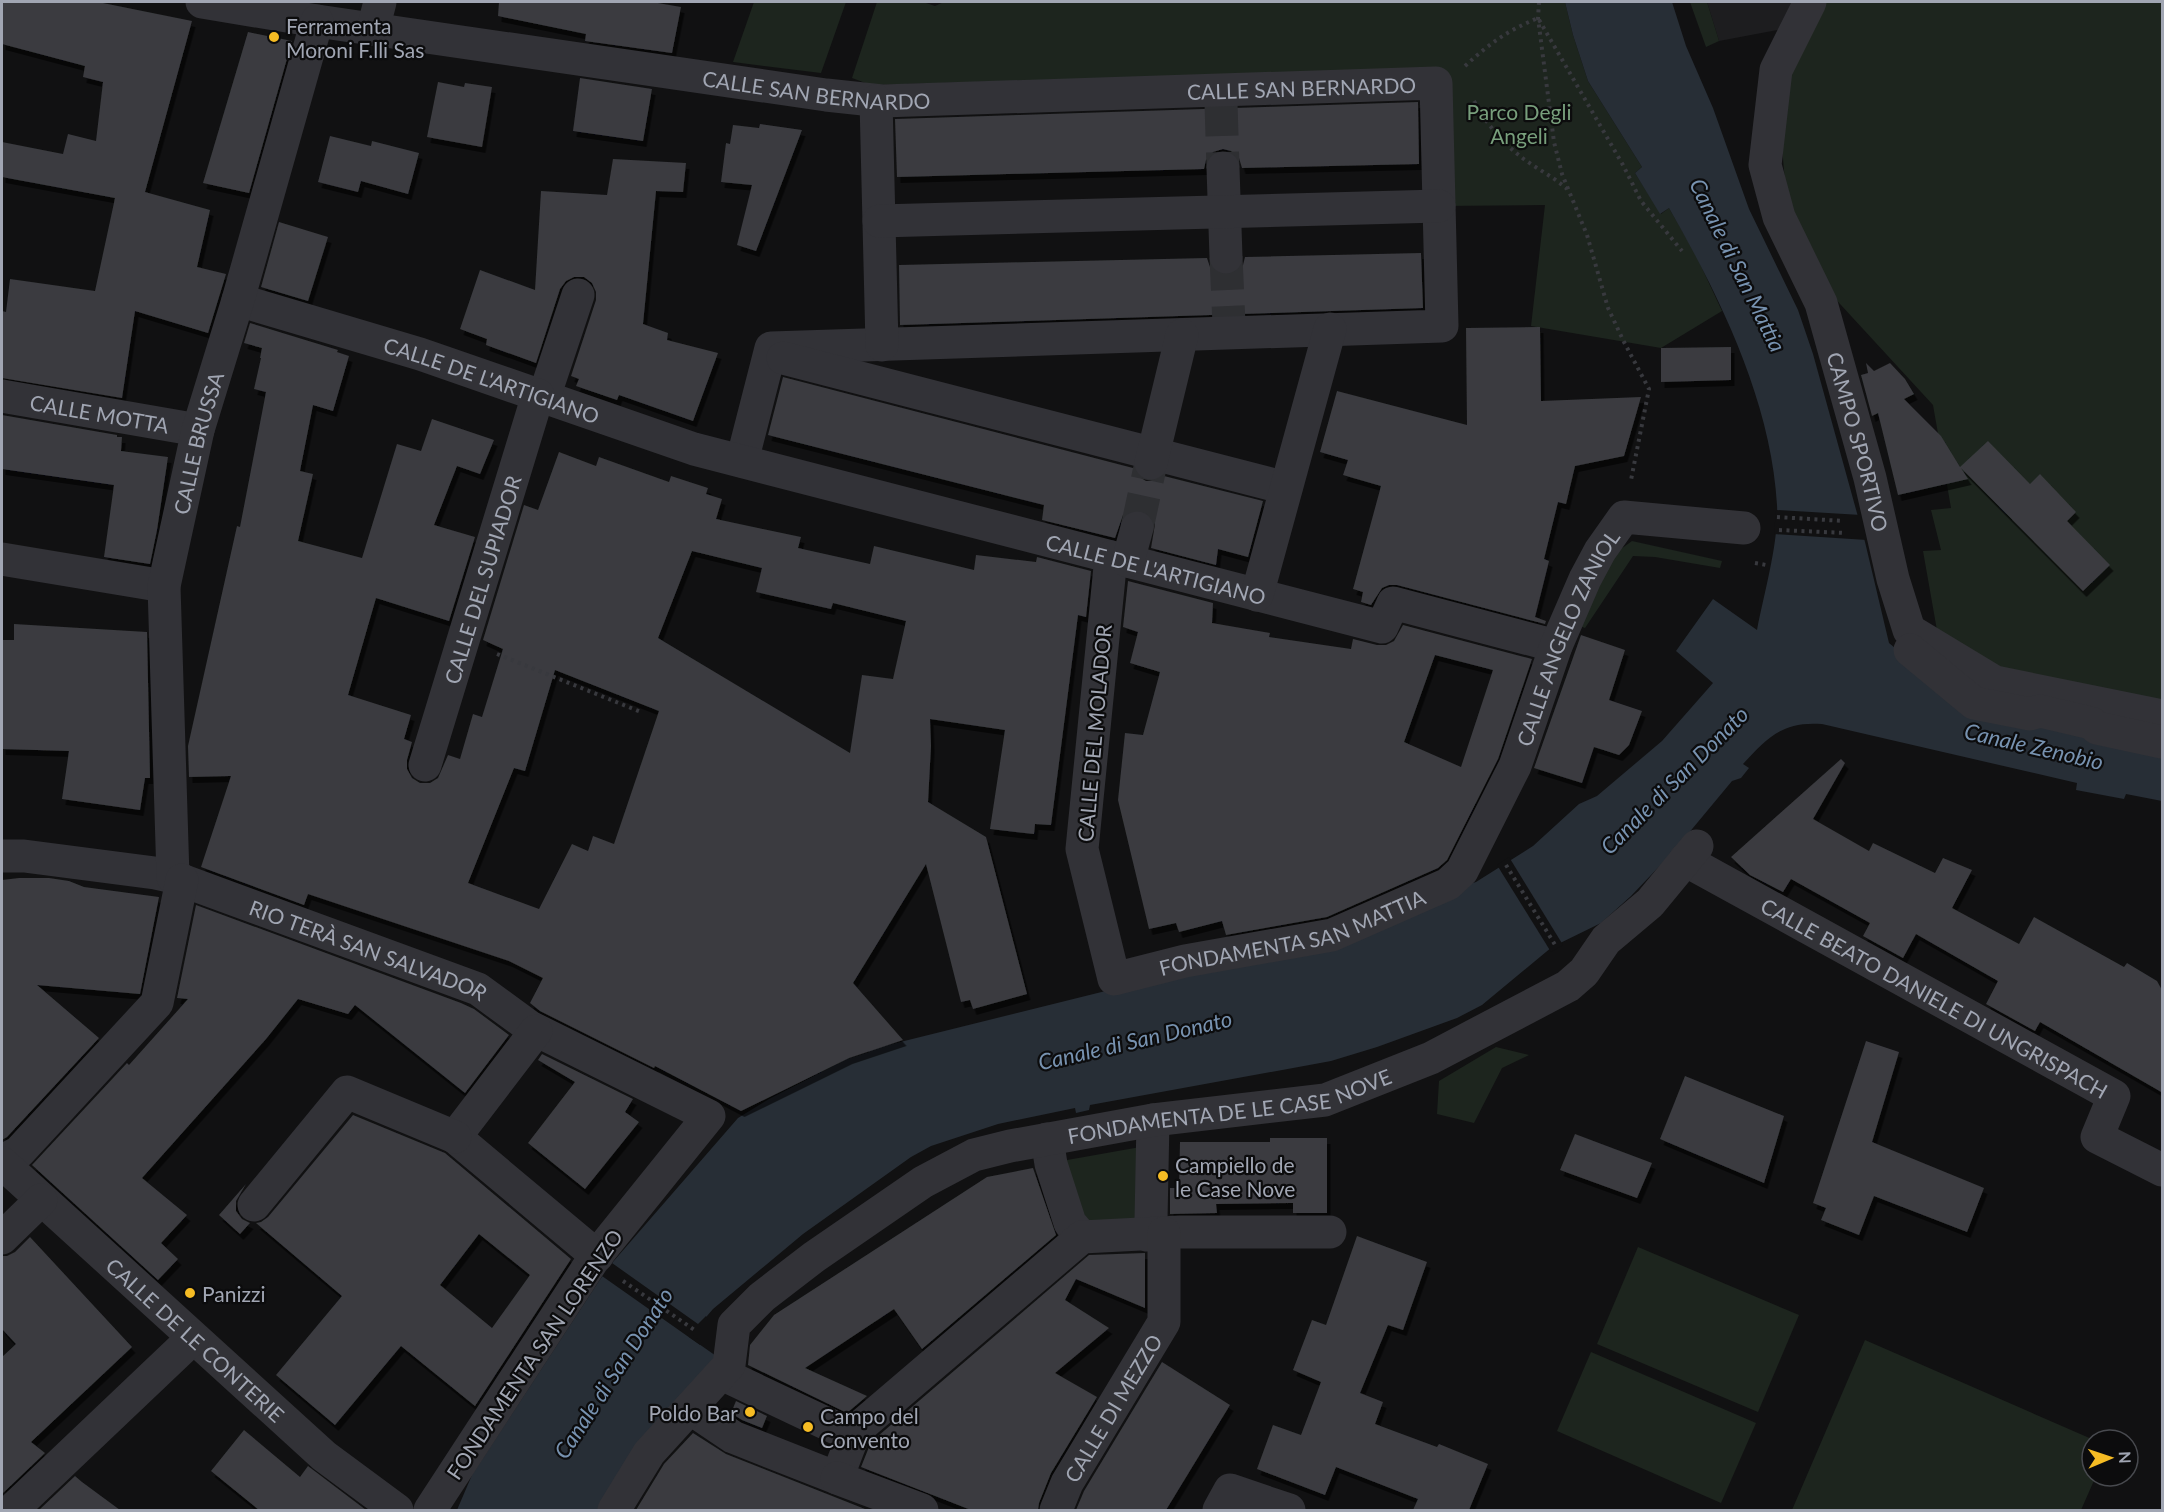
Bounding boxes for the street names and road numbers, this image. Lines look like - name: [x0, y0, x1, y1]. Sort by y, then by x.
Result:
- street label: CALLE SAN BERNARDO: [701, 65, 931, 114]
- street label: CALLE SAN BERNARDO: [1187, 71, 1417, 104]
- street label: CALLE DE L'ARTIGIANO: [381, 332, 603, 428]
- street label: CAMPO SPORTIVO: [1823, 349, 1894, 534]
- street label: CALLE BRUSSA: [167, 368, 228, 517]
- street label: CALLE MOTTA: [28, 389, 172, 437]
- street label: CALLE DEL SUPIADOR: [438, 471, 525, 687]
- street label: CALLE ANGELO ZANIOL: [1510, 524, 1624, 749]
- street label: CALLE DE L'ARTIGIANO: [1043, 528, 1269, 609]
- street label: CALLE DEL MOLADOR: [1072, 622, 1116, 843]
- street label: FONDAMENTA SAN MATTIA: [1156, 883, 1429, 980]
- street label: CALLE BEATO DANIELE DI UNGRISPACH: [1757, 892, 2112, 1103]
- street label: RIO TERÀ SAN SALVADOR: [246, 894, 494, 1005]
- street label: FONDAMENTA DE LE CASE NOVE: [1065, 1063, 1395, 1148]
- street label: FONDAMENTA SAN LORENZO: [441, 1224, 627, 1484]
- street label: CALLE DE LE CONTERIE: [102, 1252, 290, 1426]
- street label: CALLE DI MEZZO: [1058, 1329, 1166, 1486]

